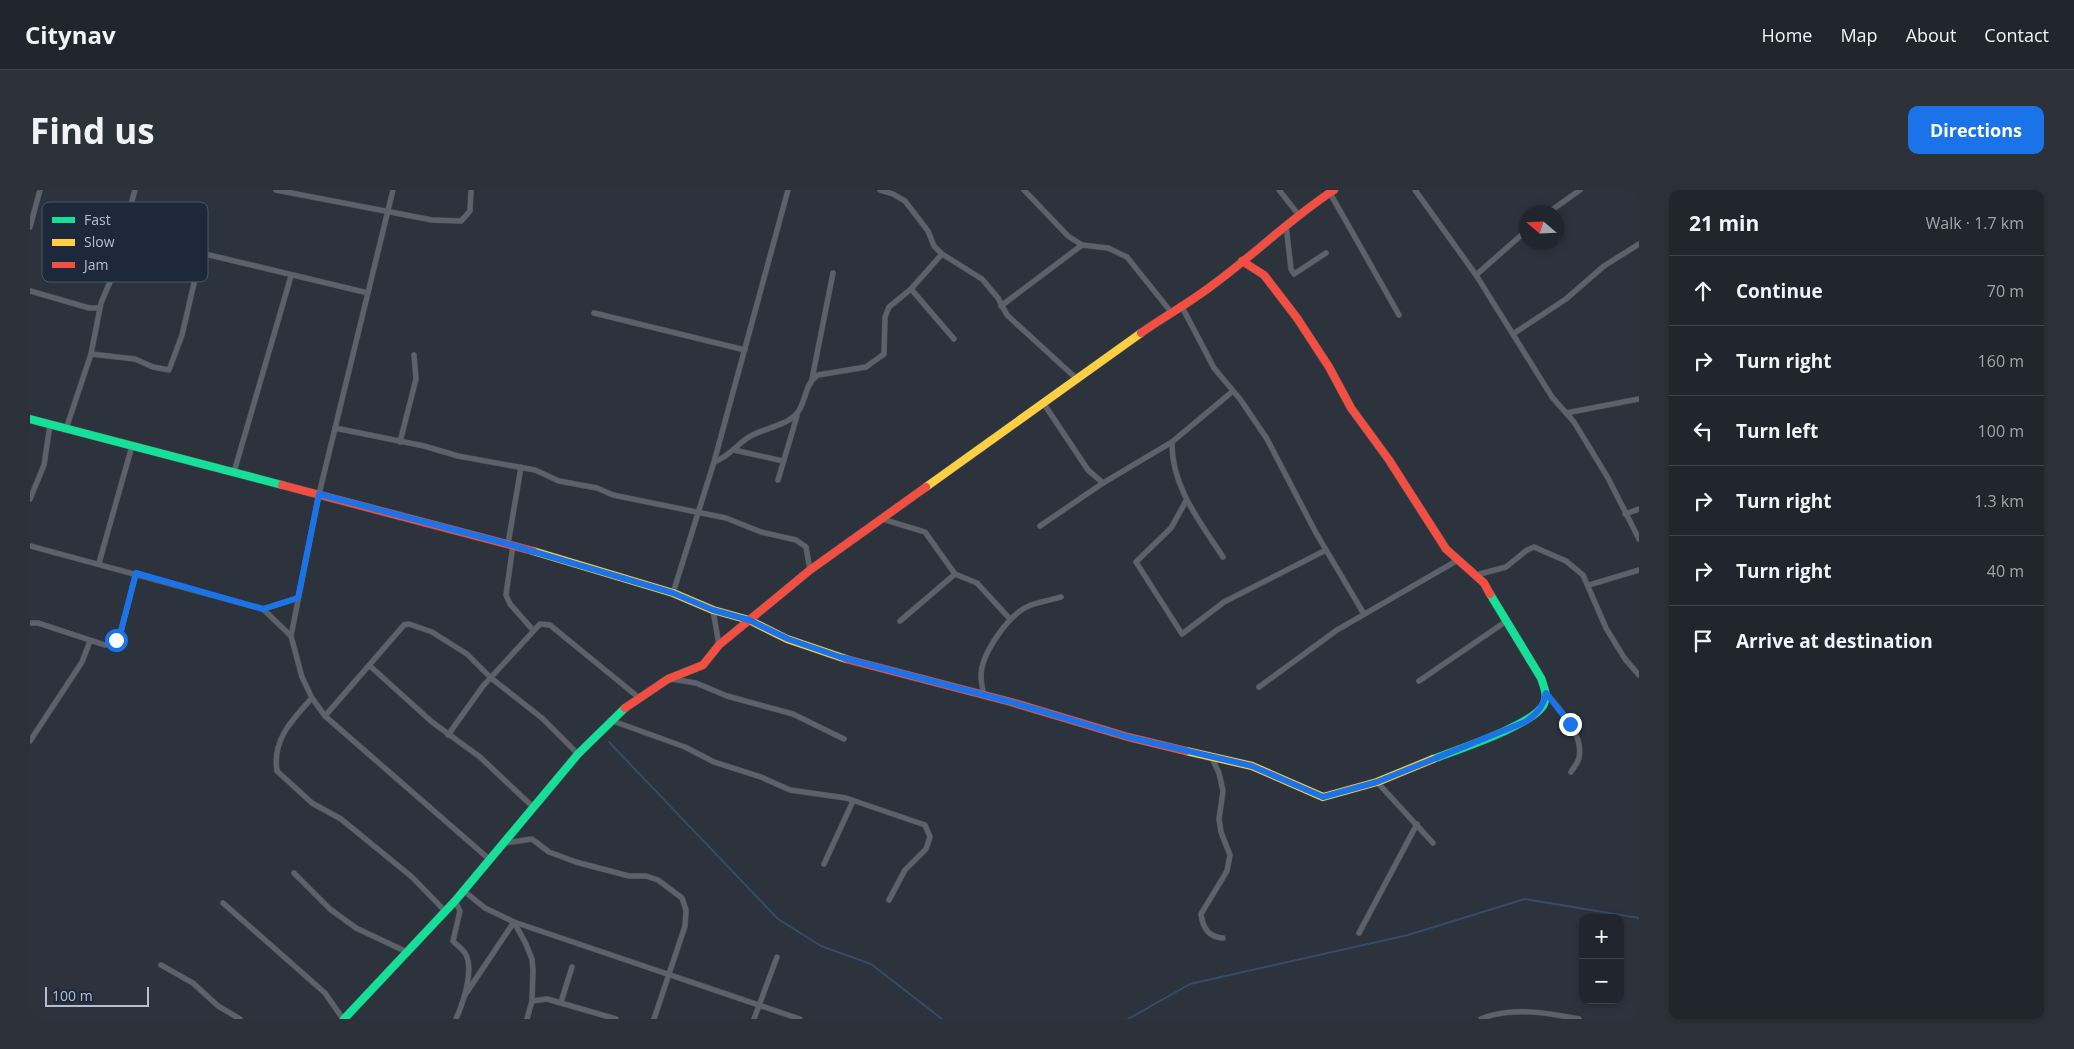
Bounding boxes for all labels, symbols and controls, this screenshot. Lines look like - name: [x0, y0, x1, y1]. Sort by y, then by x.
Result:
- text: Citynav: [25, 18, 116, 51]
- text: Home: [1762, 23, 1812, 47]
- text: Map: [1840, 23, 1878, 47]
- text: About: [1906, 23, 1956, 47]
- text: Contact: [1984, 23, 2049, 47]
- button: Directions: [1908, 106, 2044, 154]
- text: Find us: [30, 107, 155, 154]
- legend: [42, 202, 208, 282]
- north arrow: [1519, 205, 1564, 250]
- text: 21 min: [1689, 209, 1759, 237]
- text: Fast: [84, 210, 111, 229]
- text: Walk · 1.7 km: [1926, 212, 2024, 234]
- text: Slow: [84, 232, 115, 251]
- text: Jam: [82, 255, 109, 274]
- icon: ahead: [1689, 277, 1717, 305]
- text: Continue: [1736, 278, 1823, 304]
- text: 70 m: [1987, 280, 2024, 302]
- icon: right: [1689, 347, 1717, 375]
- text: Turn right: [1736, 348, 1831, 374]
- text: 160 m: [1978, 350, 2024, 372]
- icon: left: [1689, 417, 1717, 445]
- text: Turn left: [1736, 418, 1818, 444]
- text: 100 m: [1978, 420, 2024, 442]
- icon: right: [1689, 487, 1717, 515]
- text: Turn right: [1736, 488, 1831, 514]
- text: 1.3 km: [1974, 490, 2024, 512]
- icon: right: [1689, 557, 1717, 585]
- text: Turn right: [1736, 558, 1831, 584]
- text: 40 m: [1987, 560, 2024, 582]
- icon: arrive: [1689, 627, 1717, 655]
- text: Arrive at destination: [1736, 628, 1933, 654]
- route start: [105, 629, 128, 652]
- route end: [1559, 713, 1582, 736]
- map controls: [1579, 914, 1624, 1004]
- button: +: [1579, 914, 1624, 959]
- button: −: [1579, 959, 1624, 1004]
- scale bar: [45, 984, 149, 1007]
- text: 100 m: [52, 986, 93, 1005]

